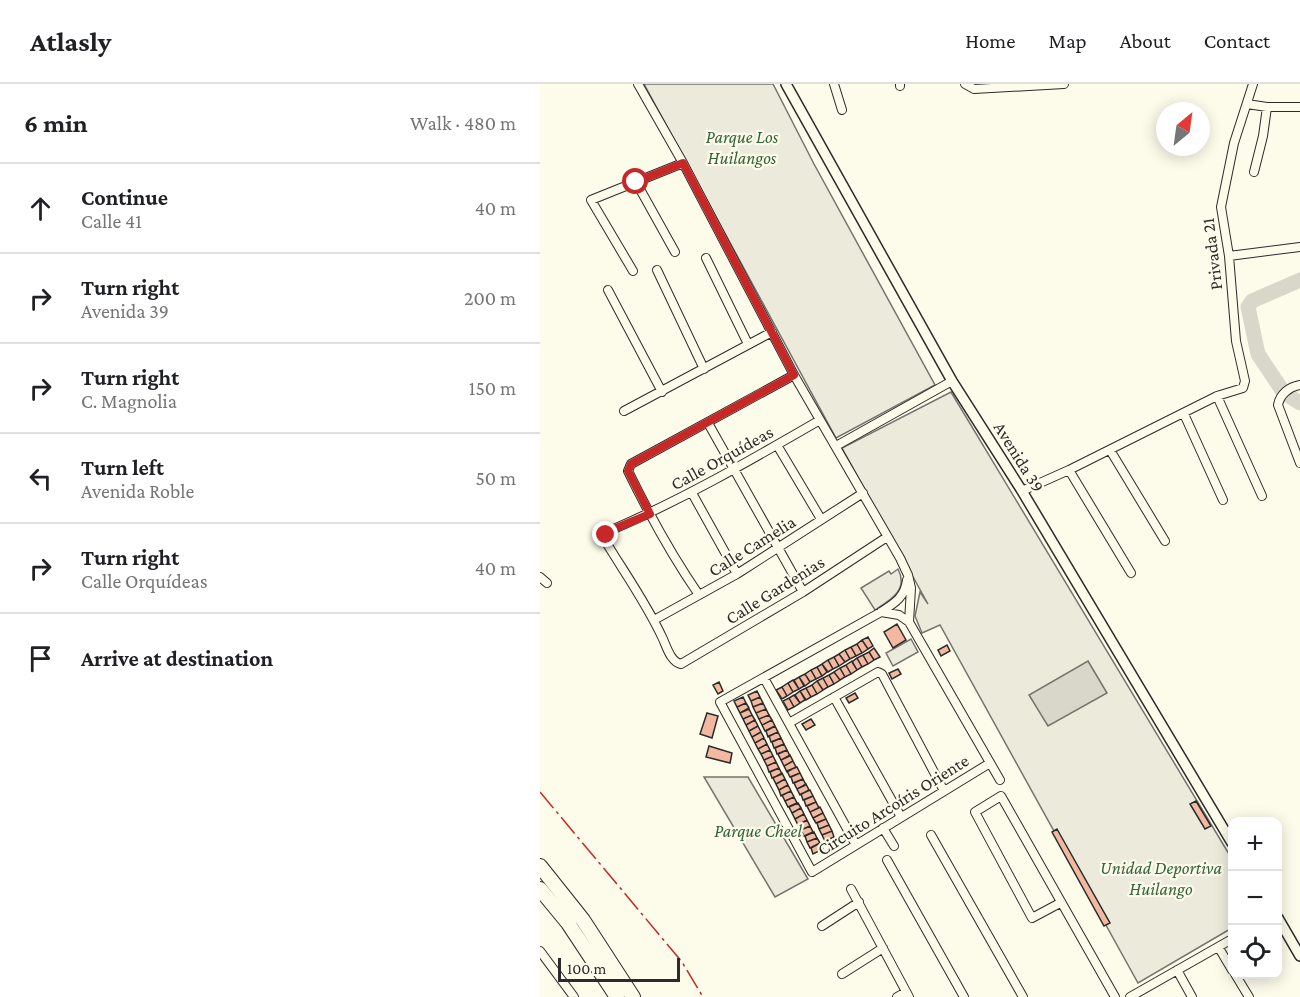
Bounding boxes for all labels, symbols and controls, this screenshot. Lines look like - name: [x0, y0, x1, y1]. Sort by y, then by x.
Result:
- text: Atlasly: [30, 26, 111, 57]
- text: Home: [965, 29, 1015, 53]
- text: Map: [1048, 29, 1087, 53]
- text: About: [1120, 29, 1171, 53]
- text: Contact: [1204, 29, 1270, 53]
- north arrow: [1156, 102, 1210, 156]
- text: 6 min: [24, 109, 88, 138]
- text: Walk · 480 m: [410, 112, 516, 134]
- park label: Parque Los Huilangos: [706, 127, 779, 168]
- route start: [622, 168, 648, 194]
- text: Continue: [81, 185, 168, 210]
- icon: ahead: [24, 192, 57, 225]
- text: 40 m: [475, 197, 516, 219]
- text: Calle 41: [81, 210, 142, 232]
- street label: Privada 21: [1198, 217, 1226, 291]
- text: Turn right: [81, 275, 179, 300]
- icon: right: [24, 282, 57, 315]
- text: 200 m: [464, 287, 516, 309]
- text: Avenida 39: [81, 300, 169, 322]
- text: Turn right: [81, 365, 179, 390]
- icon: right: [24, 372, 57, 405]
- text: 150 m: [469, 377, 516, 399]
- text: C. Magnolia: [81, 390, 177, 412]
- street label: Avenida 39: [990, 418, 1048, 496]
- street label: Calle Orquídeas: [667, 422, 777, 494]
- text: Turn left: [81, 455, 164, 480]
- icon: left: [24, 462, 57, 495]
- text: 50 m: [475, 467, 516, 489]
- text: Avenida Roble: [81, 480, 194, 502]
- street label: Calle Camelia: [705, 511, 799, 581]
- route end: [592, 521, 618, 547]
- text: Turn right: [81, 545, 179, 570]
- icon: right: [24, 552, 57, 585]
- street label: Calle Gardenias: [722, 552, 828, 628]
- text: 40 m: [475, 557, 516, 579]
- text: Calle Orquídeas: [81, 570, 208, 592]
- icon: arrive: [24, 642, 57, 675]
- text: Arrive at destination: [81, 646, 273, 671]
- street label: Circuito Arcoíris Oriente: [814, 750, 972, 860]
- map controls: [1228, 817, 1282, 979]
- button: +: [1228, 817, 1282, 871]
- park label: Parque Cheel: [714, 821, 802, 841]
- park label: Unidad Deportiva Huilango: [1100, 858, 1222, 899]
- button: −: [1228, 871, 1282, 925]
- button: locate: [1228, 925, 1282, 979]
- scale bar: [558, 955, 680, 982]
- text: 100 m: [567, 960, 606, 977]

